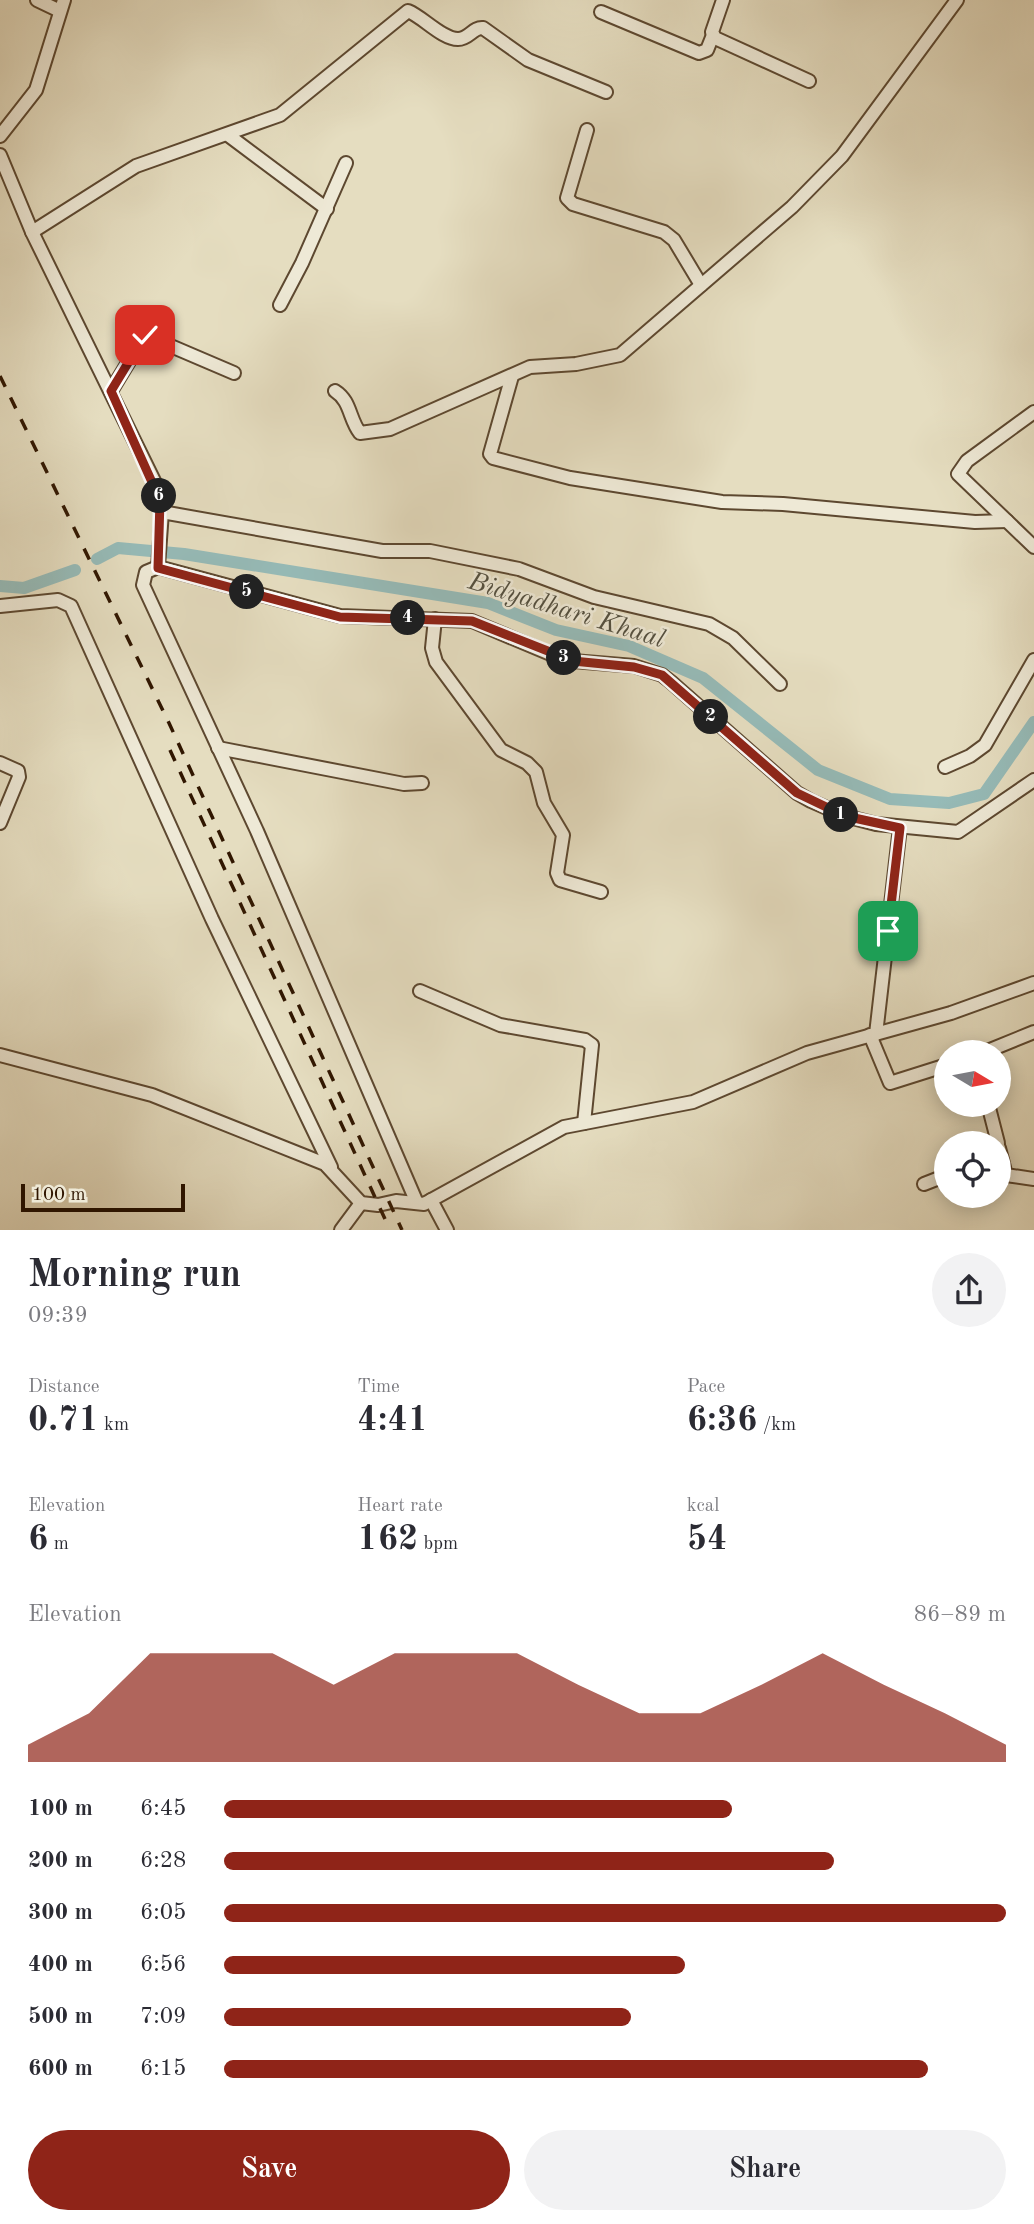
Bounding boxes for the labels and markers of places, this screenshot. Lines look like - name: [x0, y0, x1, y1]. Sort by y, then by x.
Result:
- pin: [115, 305, 175, 365]
- pin: 6: [142, 478, 176, 514]
- pin: 5: [230, 574, 264, 610]
- pin: 4: [390, 600, 426, 636]
- pin: 3: [546, 640, 582, 676]
- pin: 2: [694, 700, 728, 734]
- pin: 1: [824, 798, 858, 832]
- pin: [858, 901, 918, 961]

